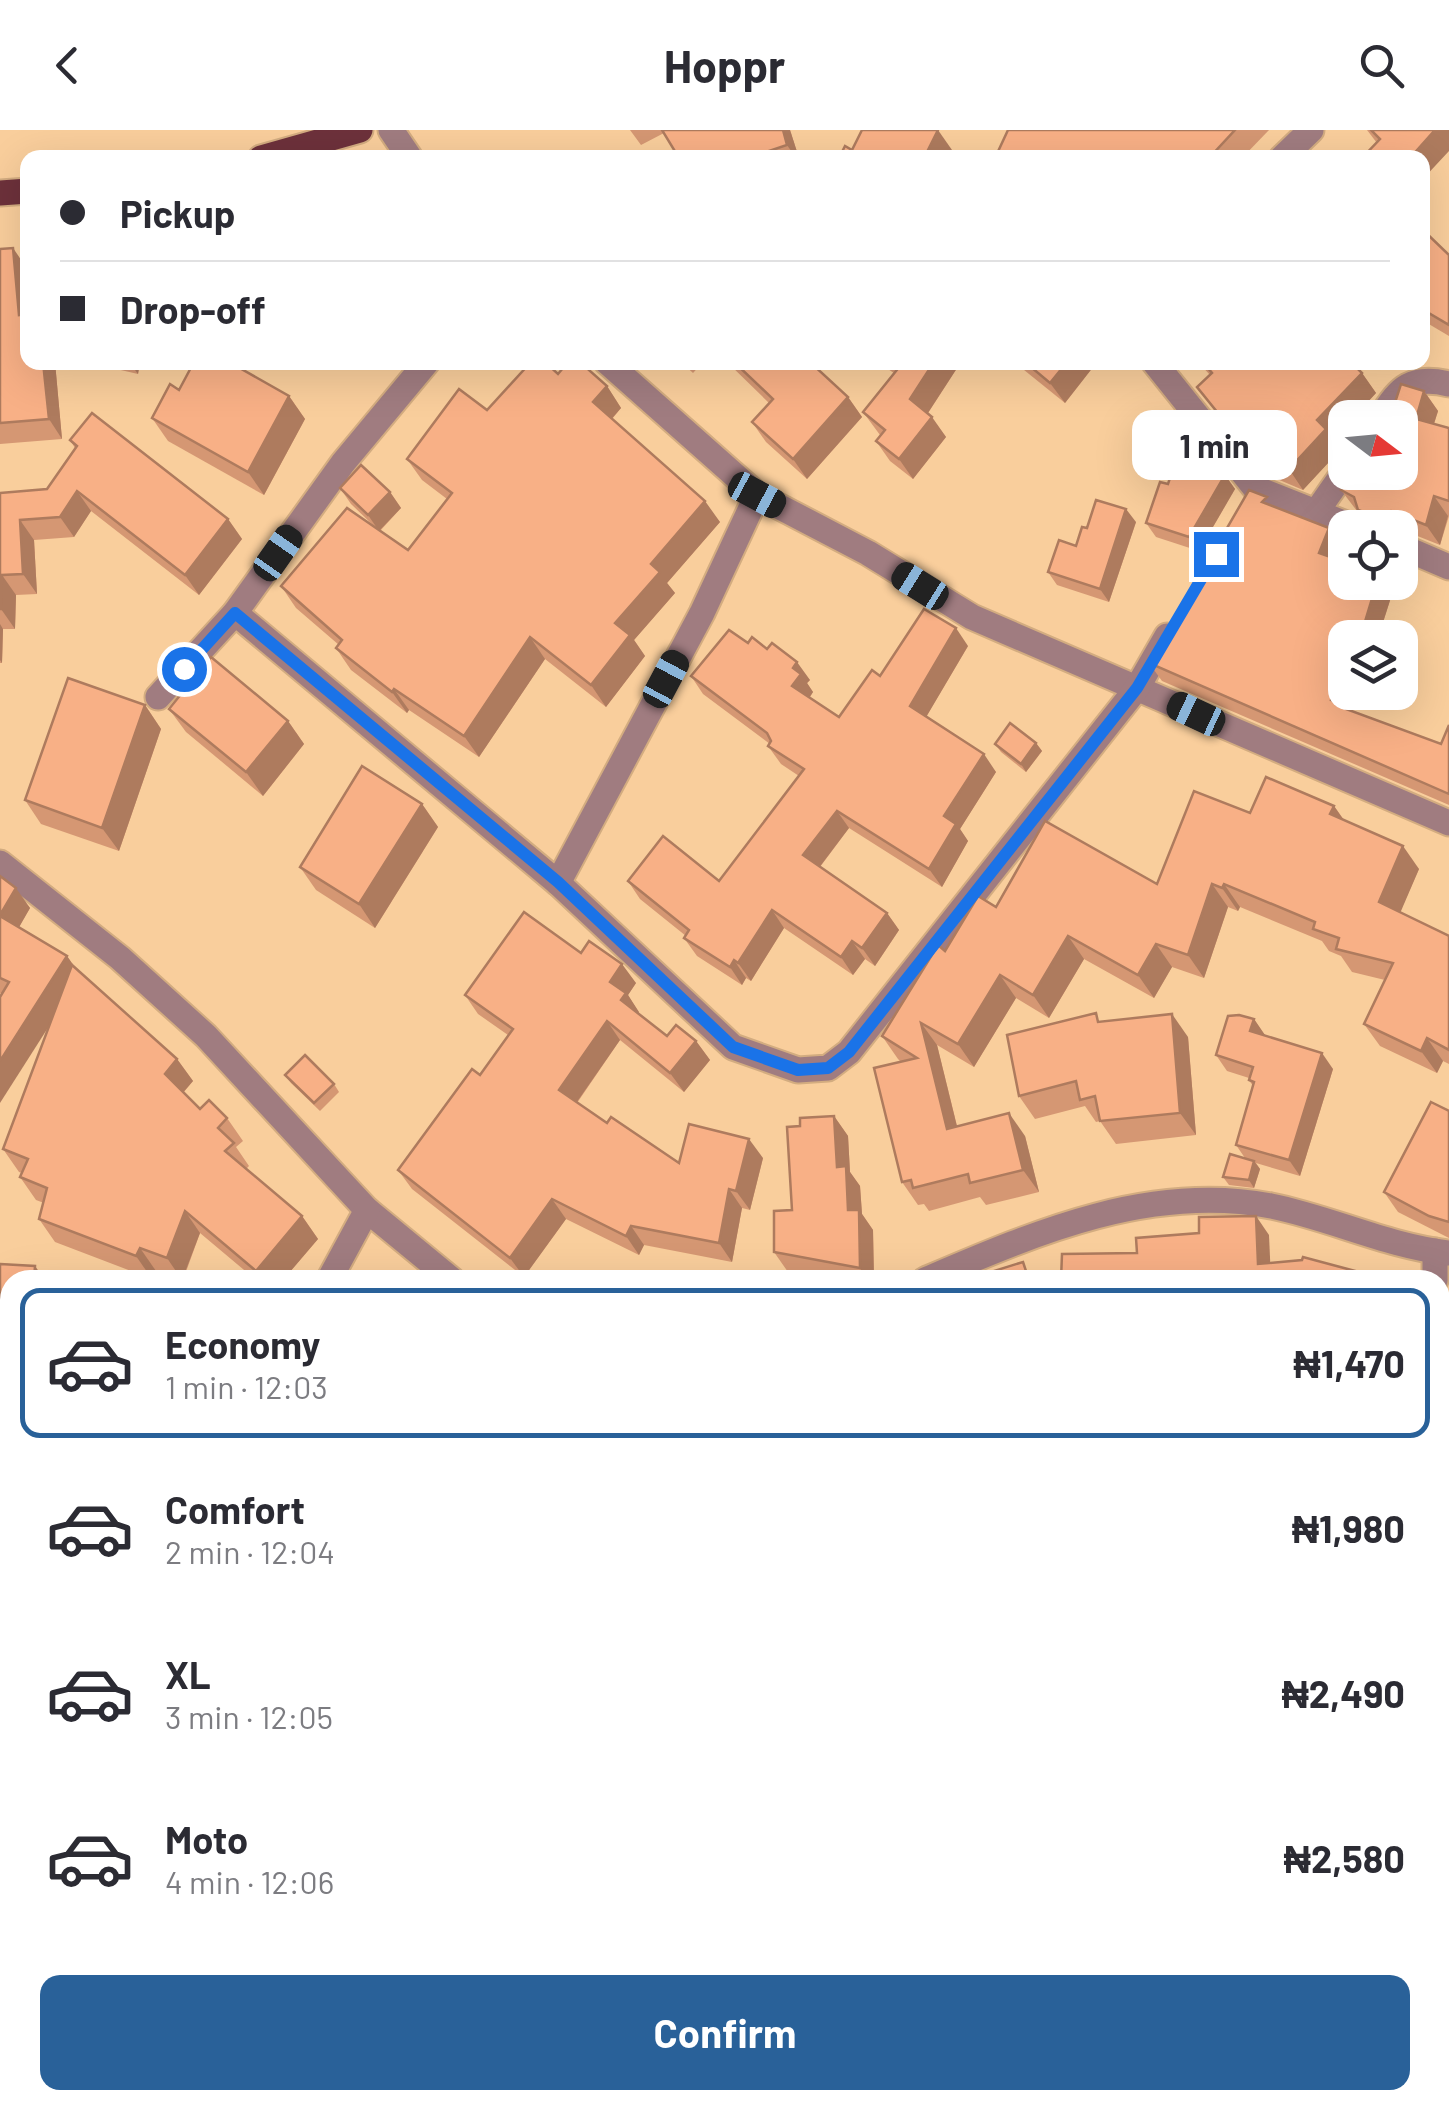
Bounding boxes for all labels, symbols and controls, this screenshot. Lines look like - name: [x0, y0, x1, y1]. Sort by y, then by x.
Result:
- icon: back: [40, 38, 95, 93]
- text: Hoppr: [664, 38, 785, 92]
- icon: search: [1354, 38, 1409, 93]
- text: Pickup: [120, 190, 235, 236]
- text: Drop-off: [120, 286, 266, 332]
- north arrow: [1328, 400, 1418, 490]
- map controls: [1328, 400, 1418, 710]
- callout: 1 min: [1134, 409, 1298, 479]
- text: 1 min: [1179, 426, 1250, 464]
- car: [723, 468, 791, 522]
- button: locate: [1328, 510, 1418, 600]
- car: [249, 520, 307, 586]
- route end: [1194, 532, 1239, 577]
- car: [887, 557, 953, 615]
- button: layers: [1328, 620, 1418, 710]
- car: [639, 645, 693, 713]
- route start: [162, 647, 207, 692]
- car: [1162, 688, 1230, 740]
- icon: car: [45, 1318, 135, 1408]
- text: Economy: [165, 1321, 320, 1367]
- text: ₦1,470: [1293, 1340, 1405, 1386]
- text: 1 min · 12:03: [165, 1367, 328, 1405]
- icon: car: [45, 1483, 135, 1573]
- text: Comfort: [165, 1486, 305, 1532]
- text: ₦1,980: [1292, 1505, 1405, 1551]
- text: 2 min · 12:04: [165, 1532, 335, 1570]
- icon: car: [45, 1648, 135, 1738]
- text: XL: [165, 1651, 211, 1697]
- text: ₦2,490: [1281, 1670, 1405, 1716]
- text: 3 min · 12:05: [165, 1697, 333, 1735]
- icon: car: [45, 1813, 135, 1903]
- text: Moto: [165, 1816, 248, 1862]
- text: ₦2,580: [1284, 1835, 1405, 1881]
- text: 4 min · 12:06: [165, 1862, 334, 1900]
- button: Confirm: [40, 1975, 1410, 2090]

